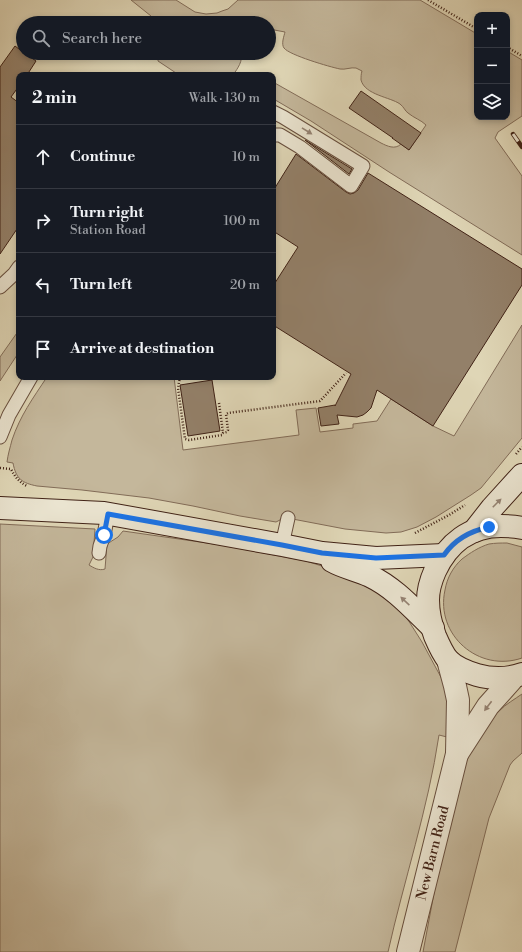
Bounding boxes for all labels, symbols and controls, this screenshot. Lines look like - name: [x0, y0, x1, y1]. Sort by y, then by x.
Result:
- map controls: [474, 12, 510, 120]
- button: +: [474, 12, 510, 48]
- search box: [16, 16, 276, 60]
- icon: search: [30, 27, 52, 49]
- text: Search here: [62, 29, 142, 48]
- button: −: [474, 48, 510, 84]
- button: layers: [474, 84, 510, 120]
- text: 2 min: [32, 87, 77, 109]
- text: Walk · 130 m: [189, 90, 260, 106]
- one-way arrow: [302, 127, 312, 135]
- icon: ahead: [32, 146, 54, 168]
- text: Continue: [70, 147, 135, 166]
- text: 10 m: [232, 149, 260, 165]
- text: Turn right: [70, 203, 144, 222]
- icon: right: [32, 210, 54, 232]
- text: 100 m: [224, 213, 260, 229]
- text: Station Road: [70, 222, 146, 238]
- icon: left: [32, 274, 54, 296]
- text: Turn left: [70, 275, 132, 294]
- text: 20 m: [230, 277, 260, 293]
- icon: arrive: [32, 338, 54, 360]
- text: Arrive at destination: [70, 339, 214, 358]
- one-way arrow: [493, 498, 502, 508]
- route end: [480, 518, 498, 536]
- route start: [95, 526, 113, 544]
- one-way arrow: [400, 596, 410, 605]
- one-way arrow: [484, 700, 492, 711]
- street label: New Barn Road: [413, 804, 453, 902]

